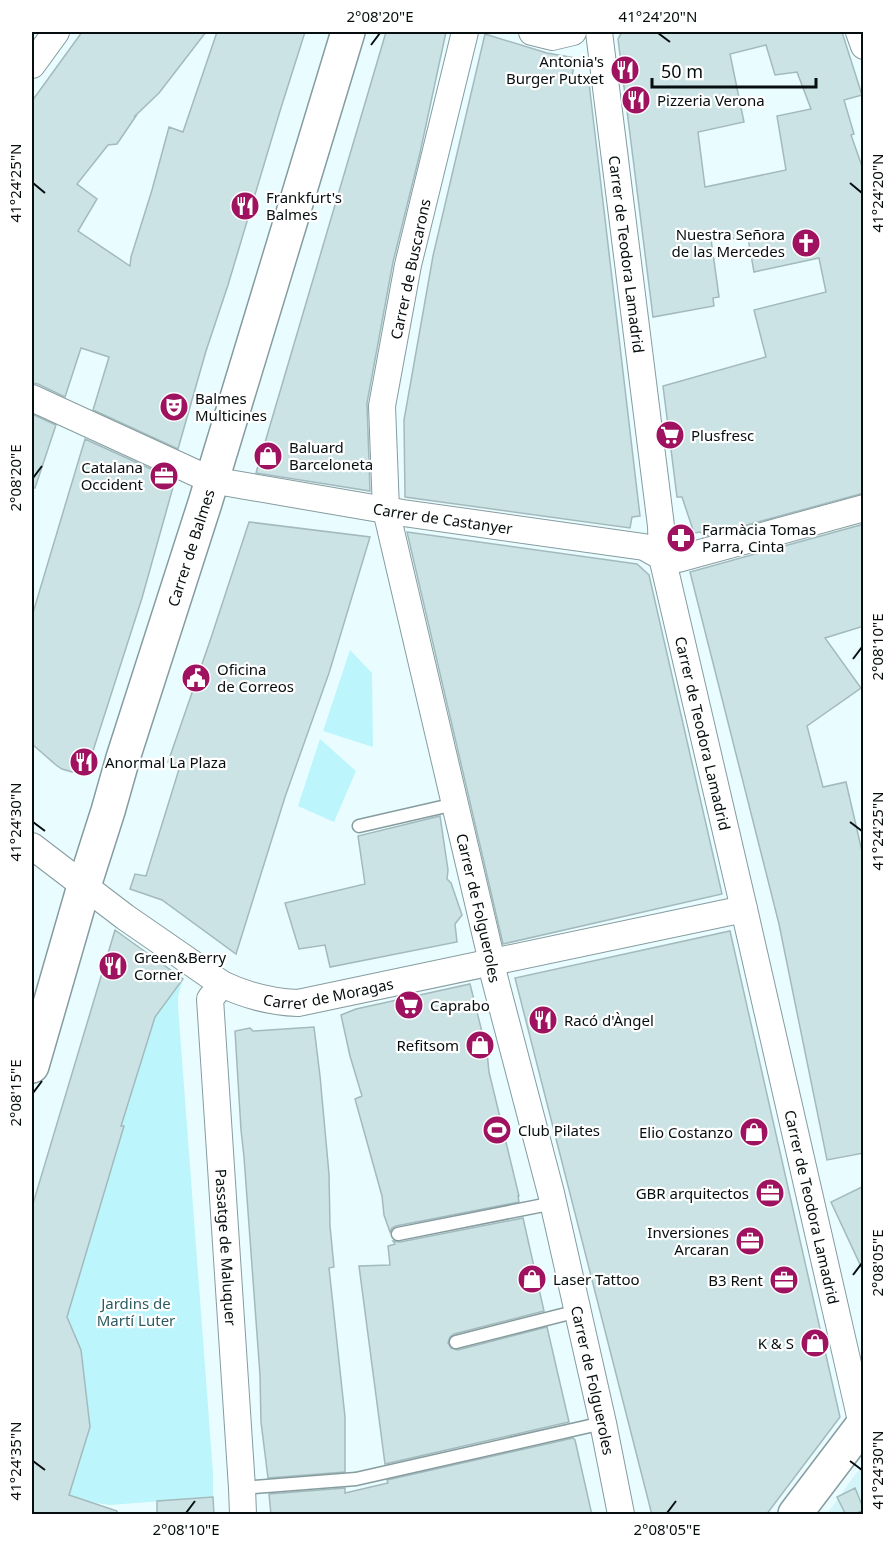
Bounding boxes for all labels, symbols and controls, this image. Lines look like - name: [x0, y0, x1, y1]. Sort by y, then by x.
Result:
- text: 2°08'20"E: [346, 6, 414, 26]
- text: 41°24'20"N: [619, 6, 697, 26]
- place label: Antonia's Burger Putxet: [506, 51, 605, 88]
- scale bar: [652, 51, 816, 89]
- restaurant icon: Antonia's Burger Putxet: [609, 54, 641, 86]
- text: 50 m: [661, 59, 703, 83]
- restaurant icon: Pizzeria Verona: [620, 84, 652, 116]
- place label: Pizzeria Verona: [657, 90, 765, 110]
- text: 41°24'25"N: [5, 144, 25, 222]
- street label: Carrer de Teodora Lamadrid: [605, 154, 649, 354]
- text: 41°24'20"N: [867, 154, 887, 232]
- place label: Frankfurt's Balmes: [266, 187, 342, 224]
- restaurant icon: Frankfurt's Balmes: [229, 190, 261, 222]
- street label: Carrer de Buscarons: [385, 197, 435, 341]
- place label: Nuestra Señora de las Mercedes: [672, 224, 785, 261]
- church icon: Nuestra Señora de las Mercedes: [790, 227, 822, 259]
- place label: Balmes Multicines: [195, 388, 267, 425]
- theatre icon: Balmes Multicines: [158, 391, 190, 423]
- supermarket icon: Plusfresc: [654, 419, 686, 451]
- place label: Plusfresc: [691, 425, 754, 445]
- place label: Baluard Barceloneta: [289, 437, 373, 474]
- shop icon: Baluard Barceloneta: [252, 440, 284, 472]
- text: 2°08'20"E: [5, 444, 25, 512]
- place label: Catalana Occident: [81, 457, 144, 494]
- office icon: Catalana Occident: [148, 460, 180, 492]
- street label: Carrer de Balmes: [162, 487, 219, 609]
- street label: Carrer de Castanyer: [372, 498, 514, 538]
- place label: Farmàcia Tomas Parra, Cinta: [702, 519, 816, 556]
- pharmacy icon: Farmàcia Tomas Parra, Cinta: [665, 522, 697, 554]
- text: 2°08'10"E: [867, 613, 887, 681]
- street label: Carrer de Teodora Lamadrid: [671, 634, 735, 833]
- place label: Oficina de Correos: [217, 659, 294, 696]
- public building icon: Oficina de Correos: [180, 662, 212, 694]
- restaurant icon: Anormal La Plaza: [68, 746, 100, 778]
- place label: Anormal La Plaza: [105, 752, 226, 772]
- text: 41°24'30"N: [5, 783, 25, 861]
- text: 41°24'25"N: [867, 792, 887, 870]
- street label: Carrer de Folgueroles: [452, 831, 505, 985]
- place label: Green&Berry Corner: [134, 947, 227, 984]
- restaurant icon: Green&Berry Corner: [97, 950, 129, 982]
- street label: Carrer de Moragas: [262, 973, 395, 1013]
- supermarket icon: Caprabo: [393, 989, 425, 1021]
- place label: Caprabo: [430, 995, 490, 1015]
- restaurant icon: Racó d'Àngel: [527, 1004, 559, 1036]
- place label: Racó d'Àngel: [564, 1010, 654, 1030]
- shop icon: Refitsom: [464, 1029, 496, 1061]
- place label: Refitsom: [396, 1035, 459, 1055]
- text: 2°08'15"E: [5, 1059, 25, 1127]
- street label: Carrer de Teodora Lamadrid: [780, 1108, 844, 1306]
- sports icon: Club Pilates: [481, 1114, 513, 1146]
- shop icon: Elio Costanzo: [738, 1116, 770, 1148]
- place label: Club Pilates: [518, 1120, 600, 1140]
- place label: Elio Costanzo: [639, 1122, 733, 1142]
- street label: Passatge de Maluquer: [211, 1168, 241, 1326]
- office icon: GBR arquitectos: [754, 1177, 786, 1209]
- place label: GBR arquitectos: [636, 1183, 749, 1203]
- place label: Inversiones Arcaran: [647, 1222, 729, 1259]
- office icon: Inversiones Arcaran: [734, 1225, 766, 1257]
- text: 2°08'05"E: [867, 1229, 887, 1297]
- shop icon: Laser Tattoo: [516, 1263, 548, 1295]
- office icon: B3 Rent: [768, 1264, 800, 1296]
- place label: Laser Tattoo: [553, 1269, 640, 1289]
- place label: B3 Rent: [708, 1270, 764, 1290]
- park label: Jardins de Martí Luter: [97, 1293, 175, 1330]
- street label: Carrer de Folgueroles: [567, 1304, 619, 1457]
- shop icon: K & S: [799, 1327, 831, 1359]
- place label: K & S: [758, 1333, 794, 1353]
- text: 41°24'35"N: [5, 1422, 25, 1500]
- text: 41°24'30"N: [867, 1431, 887, 1509]
- text: 2°08'10"E: [152, 1519, 220, 1539]
- text: 2°08'05"E: [633, 1519, 701, 1539]

